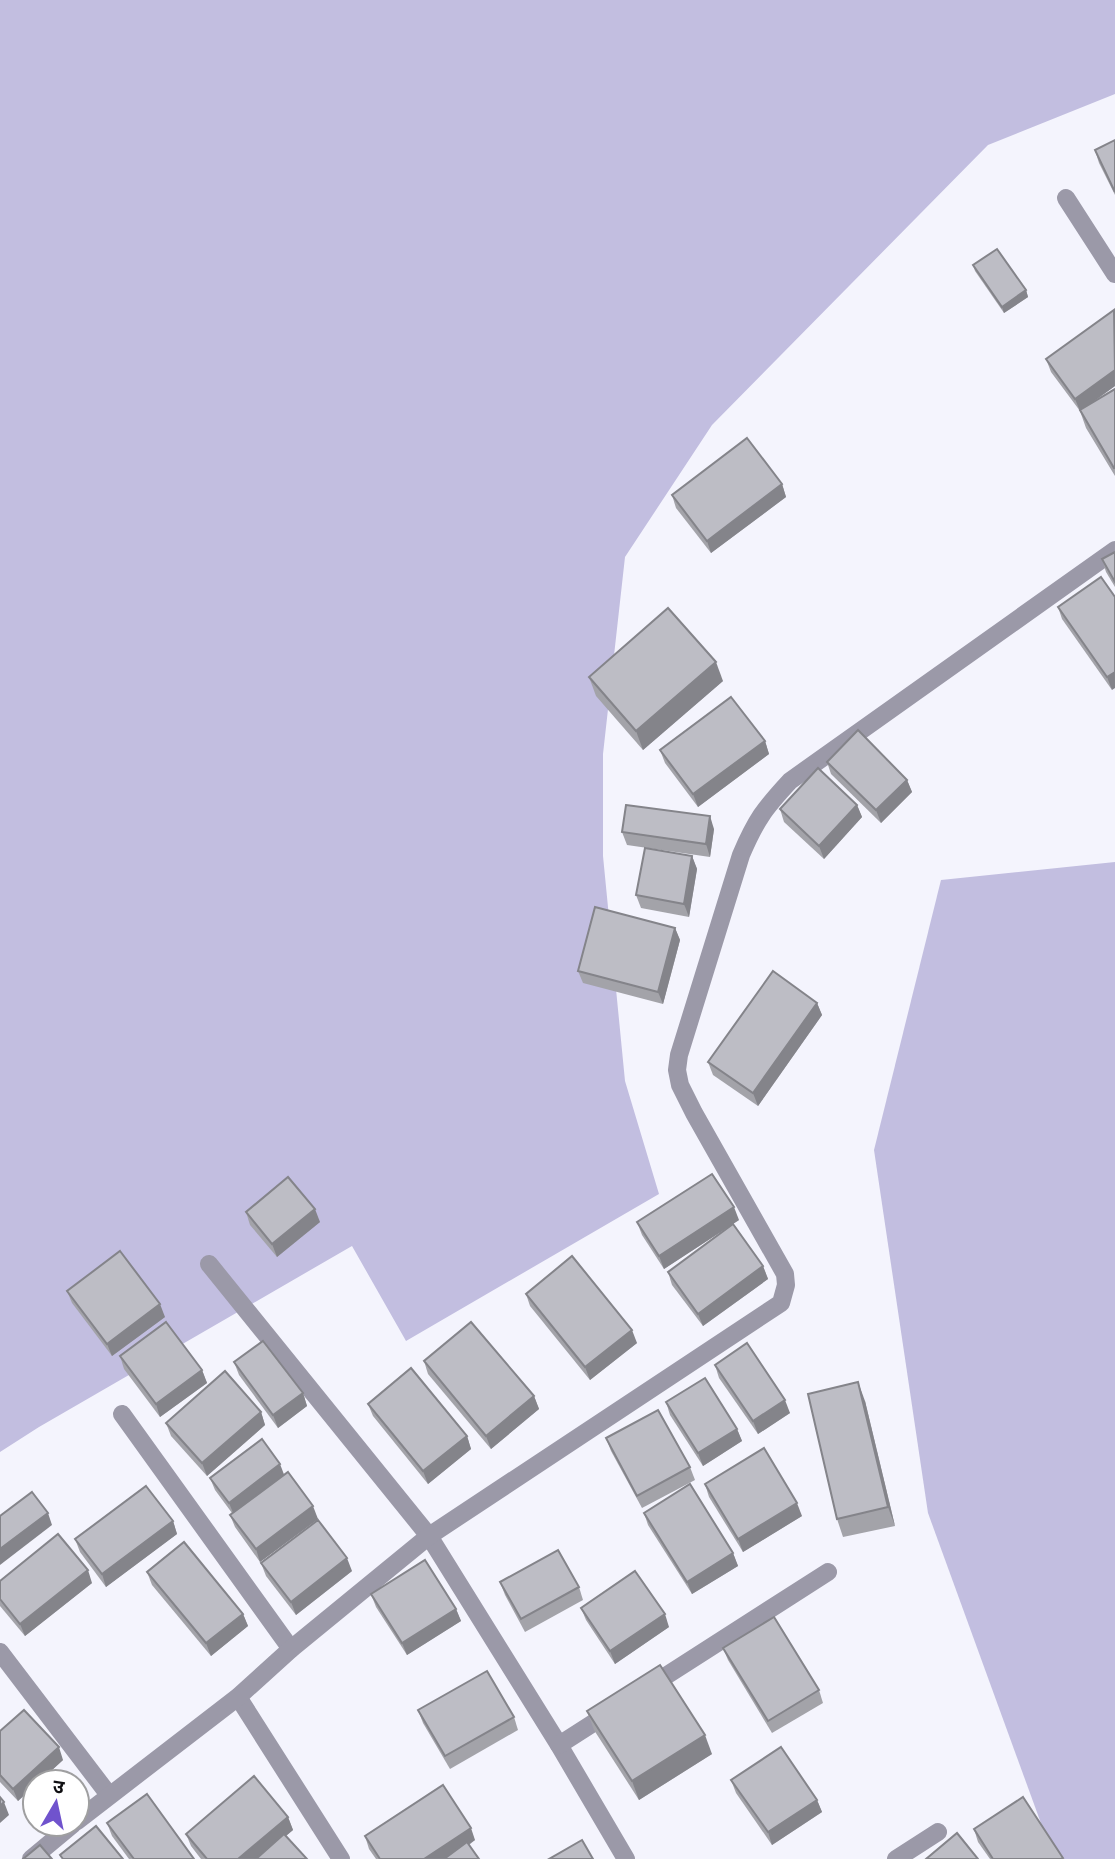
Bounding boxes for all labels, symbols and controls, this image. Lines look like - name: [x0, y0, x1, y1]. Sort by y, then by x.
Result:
- north arrow: [21, 1768, 91, 1838]
- text: उ: [51, 1773, 67, 1799]

